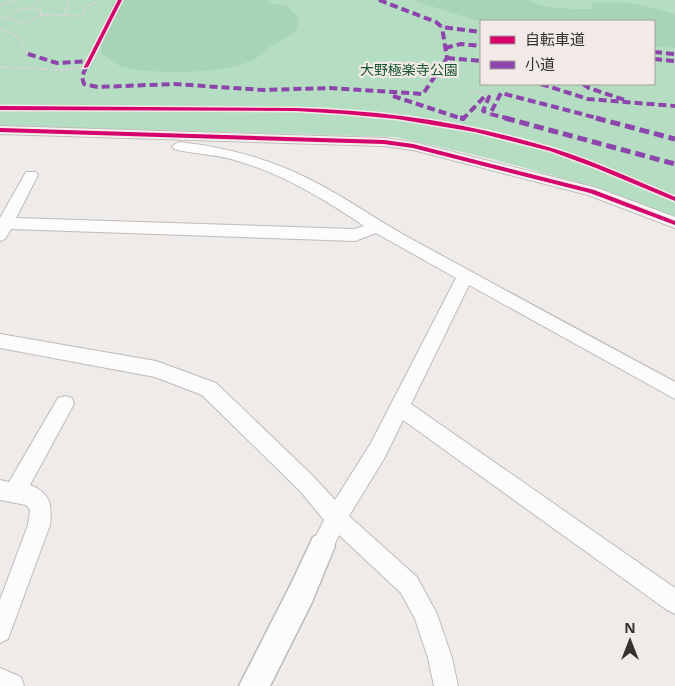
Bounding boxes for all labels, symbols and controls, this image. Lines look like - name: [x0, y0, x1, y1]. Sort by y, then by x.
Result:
- legend: [480, 20, 655, 85]
- text: 自転車道: [525, 29, 585, 49]
- text: 小道: [525, 54, 555, 74]
- park label: 大野極楽寺公園: [360, 60, 458, 79]
- north arrow: [605, 616, 655, 666]
- text: N: [624, 618, 636, 637]

